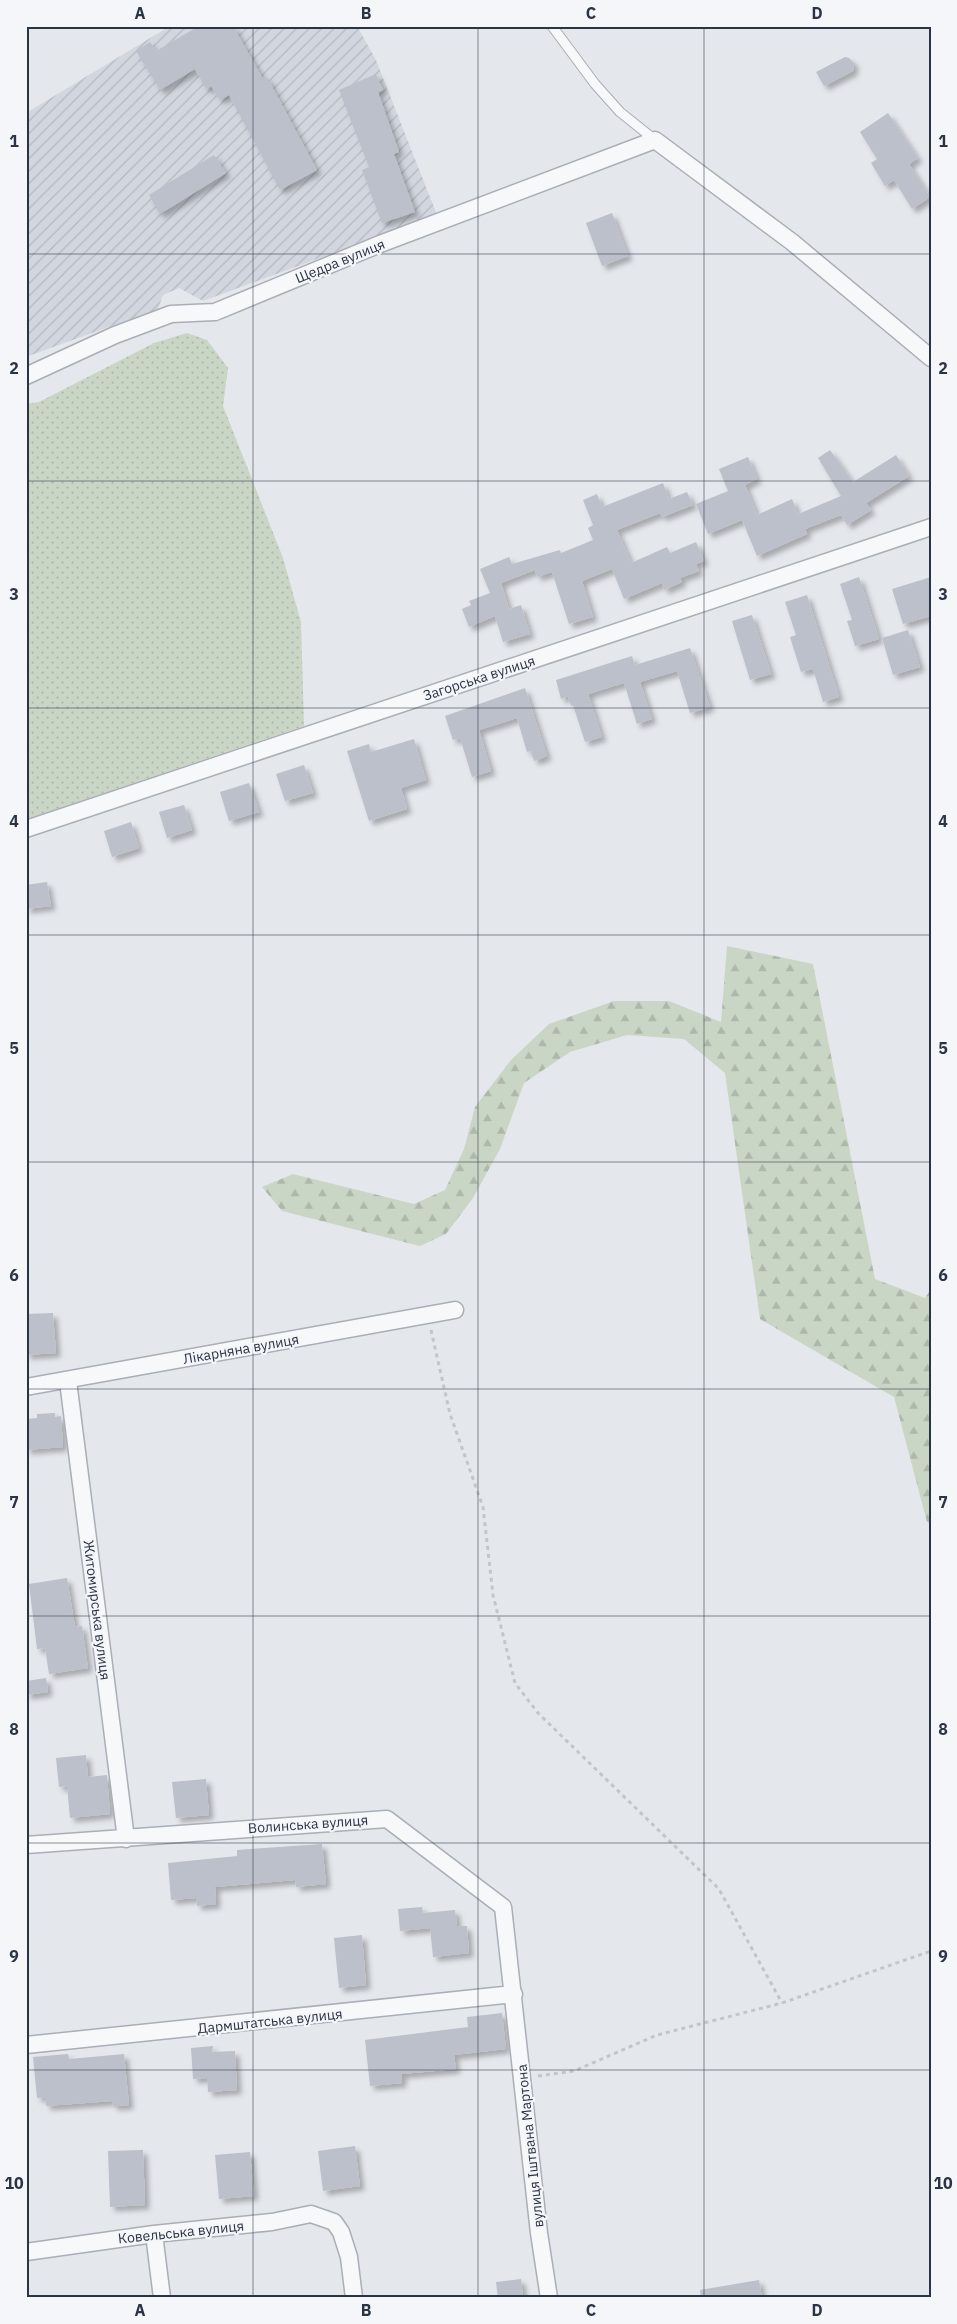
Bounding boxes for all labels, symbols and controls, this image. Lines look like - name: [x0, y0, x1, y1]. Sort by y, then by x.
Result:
- text: A: [135, 3, 146, 23]
- text: B: [361, 3, 372, 23]
- text: C: [586, 3, 596, 23]
- text: D: [811, 3, 823, 23]
- text: 1: [9, 131, 19, 151]
- text: 1: [938, 131, 948, 151]
- street label: Щедра вулиця: [292, 235, 388, 287]
- text: 2: [9, 358, 19, 378]
- text: 2: [938, 358, 948, 378]
- text: 3: [9, 584, 19, 604]
- text: 3: [938, 584, 948, 604]
- street label: Загорська вулиця: [421, 651, 537, 705]
- text: 4: [9, 811, 19, 831]
- text: 4: [938, 811, 948, 831]
- text: 5: [9, 1038, 19, 1058]
- text: 5: [938, 1038, 948, 1058]
- text: 6: [9, 1265, 19, 1285]
- text: 6: [938, 1265, 948, 1285]
- street label: Лікарняна вулиця: [182, 1330, 300, 1368]
- text: 7: [9, 1492, 19, 1512]
- text: 7: [938, 1492, 948, 1512]
- street label: Житомирська вулиця: [79, 1539, 115, 1681]
- text: 8: [9, 1719, 19, 1739]
- text: 8: [938, 1719, 948, 1739]
- street label: Волинська вулиця: [247, 1811, 369, 1837]
- text: 9: [9, 1946, 19, 1966]
- text: 9: [938, 1946, 948, 1966]
- street label: Дармштатська вулиця: [197, 2004, 343, 2038]
- street label: вулиця Іштвана Мартона: [512, 2063, 548, 2229]
- text: 10: [4, 2173, 24, 2193]
- text: 10: [933, 2173, 953, 2193]
- street label: Ковельська вулиця: [117, 2216, 245, 2248]
- text: A: [135, 2300, 146, 2320]
- text: B: [361, 2300, 372, 2320]
- text: C: [586, 2300, 596, 2320]
- text: D: [811, 2300, 823, 2320]

